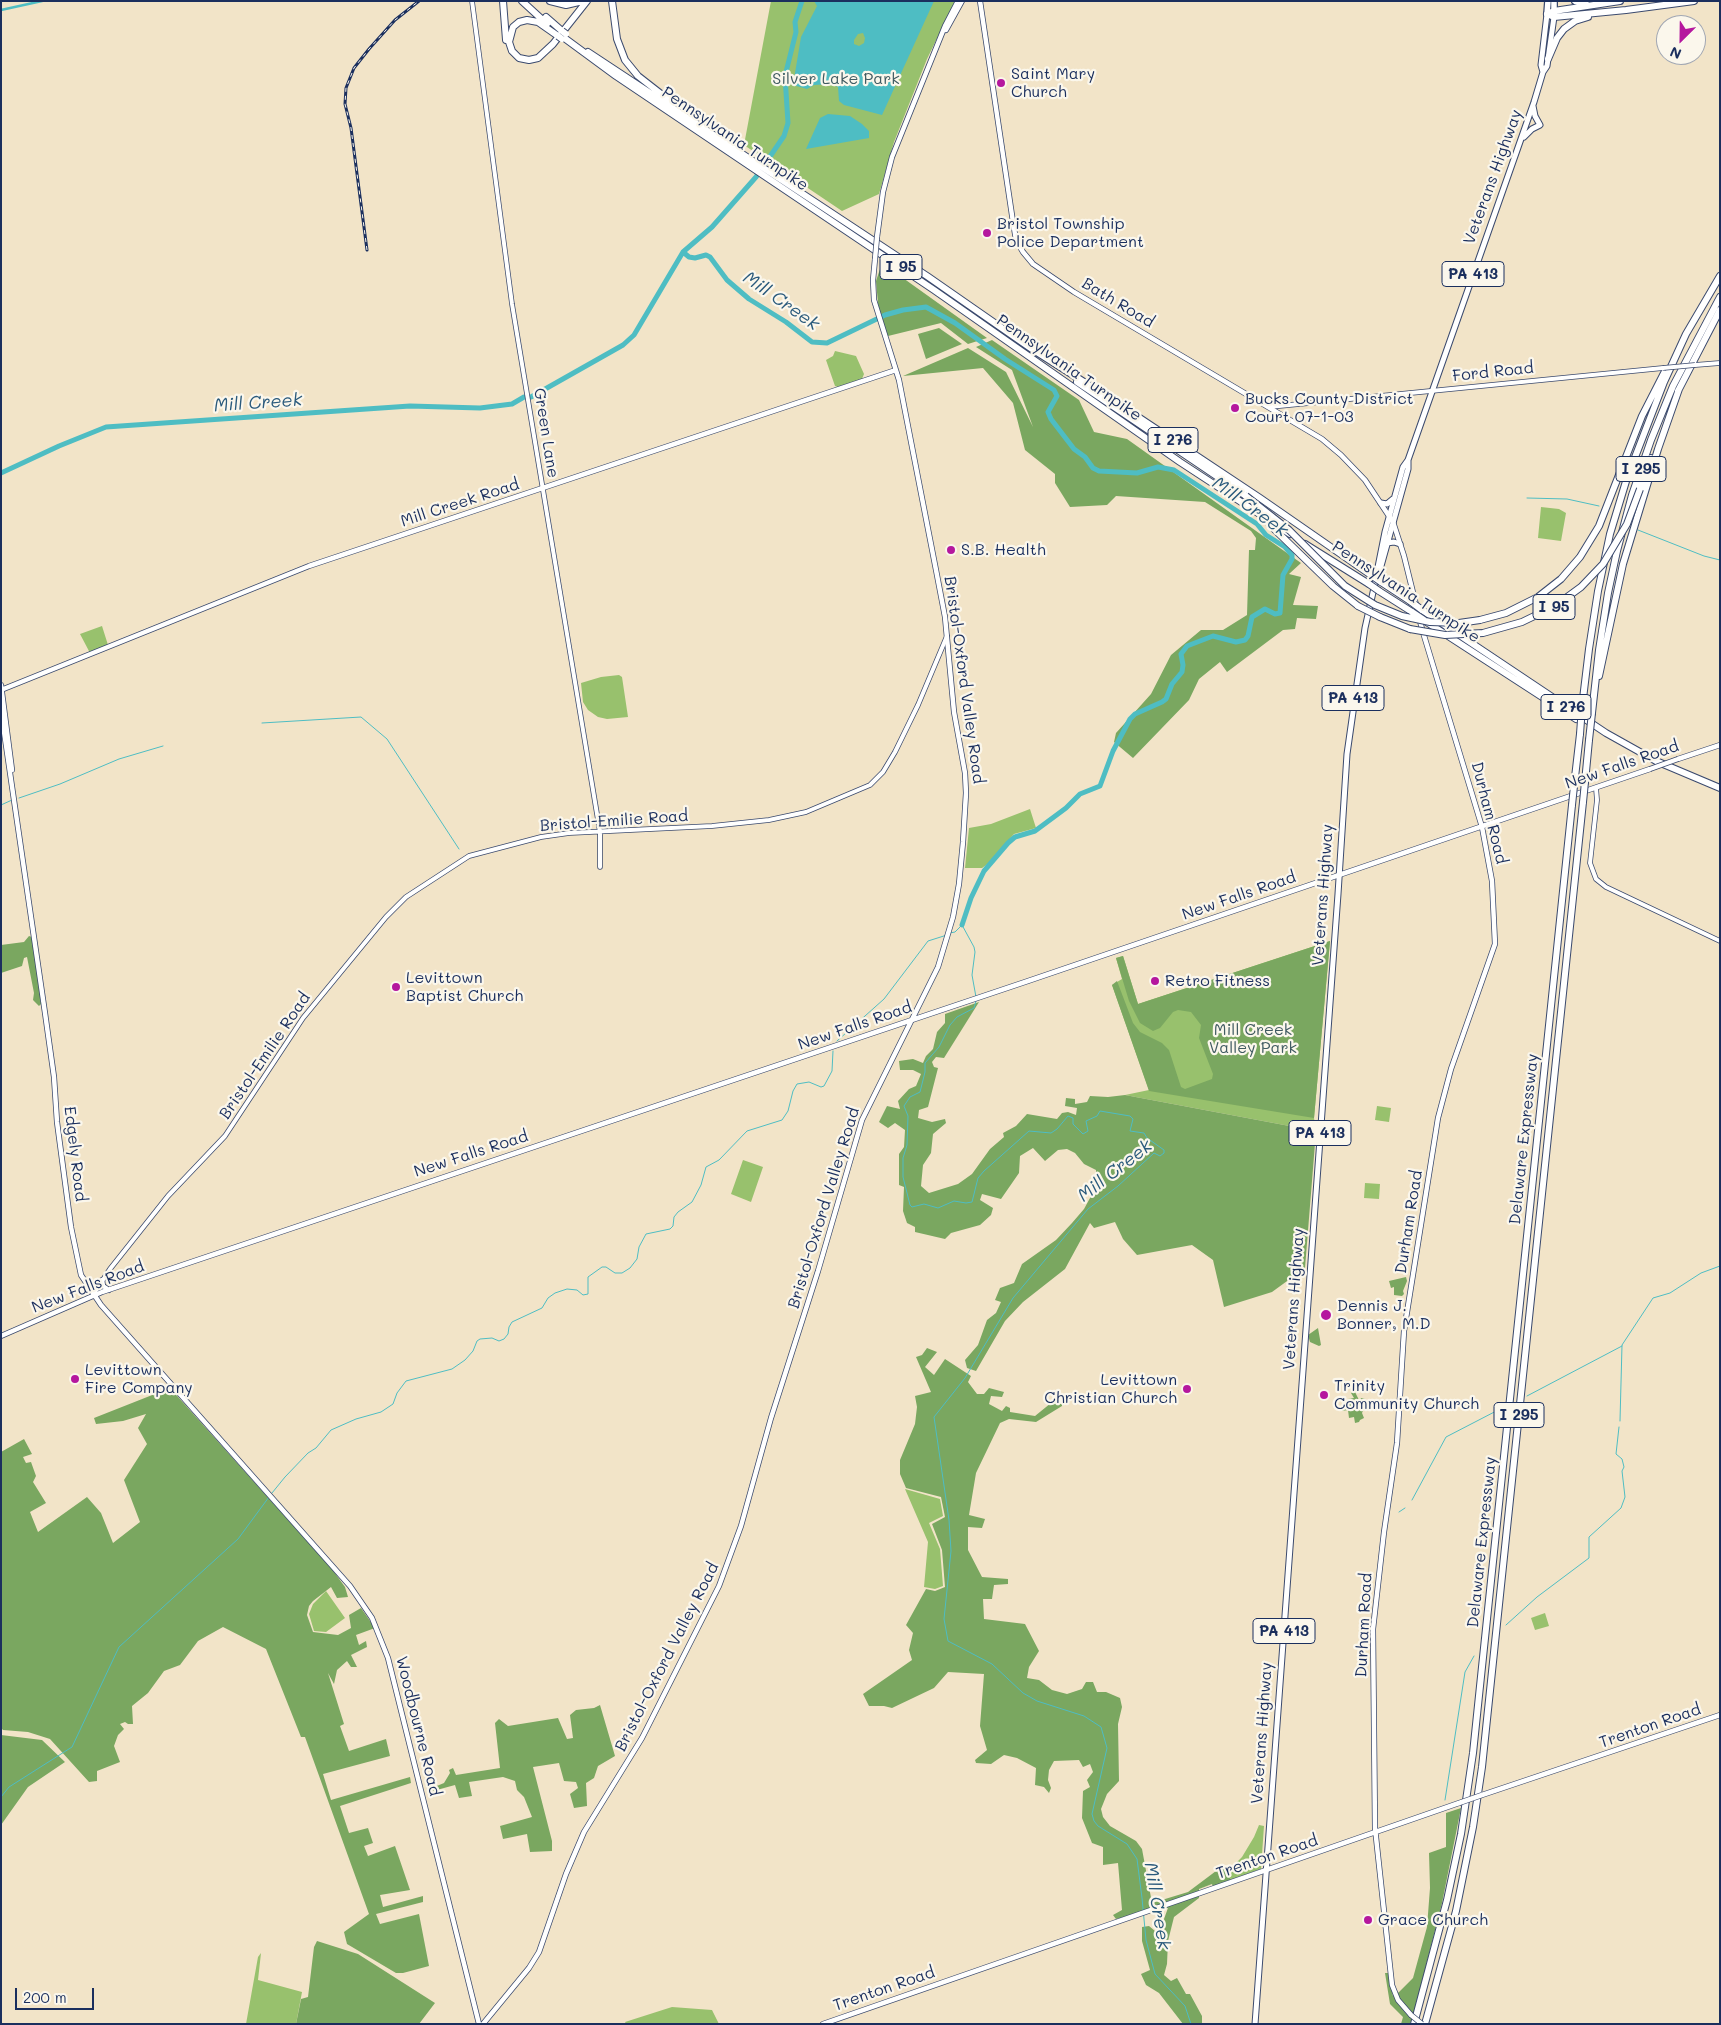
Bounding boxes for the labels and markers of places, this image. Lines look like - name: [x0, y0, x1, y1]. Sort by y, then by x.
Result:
- place label: Saint Mary Church: [1011, 64, 1095, 102]
- marker: Saint Mary Church: [995, 77, 1007, 89]
- place label: Bristol Township Police Department: [997, 214, 1144, 252]
- marker: Bristol Township Police Department: [981, 227, 993, 239]
- place label: Bucks County District Court 07-1-03: [1245, 389, 1414, 427]
- marker: Bucks County District Court 07-1-03: [1229, 402, 1241, 414]
- place label: S.B. Health: [961, 540, 1046, 560]
- marker: S.B. Health: [945, 544, 957, 556]
- place label: Levittown Baptist Church: [406, 968, 523, 1006]
- place label: Retro Fitness: [1165, 971, 1270, 991]
- marker: Retro Fitness: [1149, 975, 1161, 987]
- marker: Levittown Baptist Church: [390, 981, 402, 993]
- place label: Dennis J. Bonner, M.D: [1337, 1296, 1430, 1334]
- marker: Dennis J. Bonner, M.D: [1319, 1308, 1333, 1322]
- place label: Levittown Fire Company: [85, 1360, 193, 1398]
- place label: Levittown Christian Church: [1044, 1370, 1177, 1408]
- marker: Levittown Fire Company: [69, 1373, 81, 1385]
- place label: Trinity Community Church: [1334, 1376, 1479, 1414]
- marker: Levittown Christian Church: [1181, 1383, 1193, 1395]
- marker: Trinity Community Church: [1318, 1389, 1330, 1401]
- place label: Grace Church: [1378, 1910, 1488, 1930]
- marker: Grace Church: [1362, 1914, 1374, 1926]

